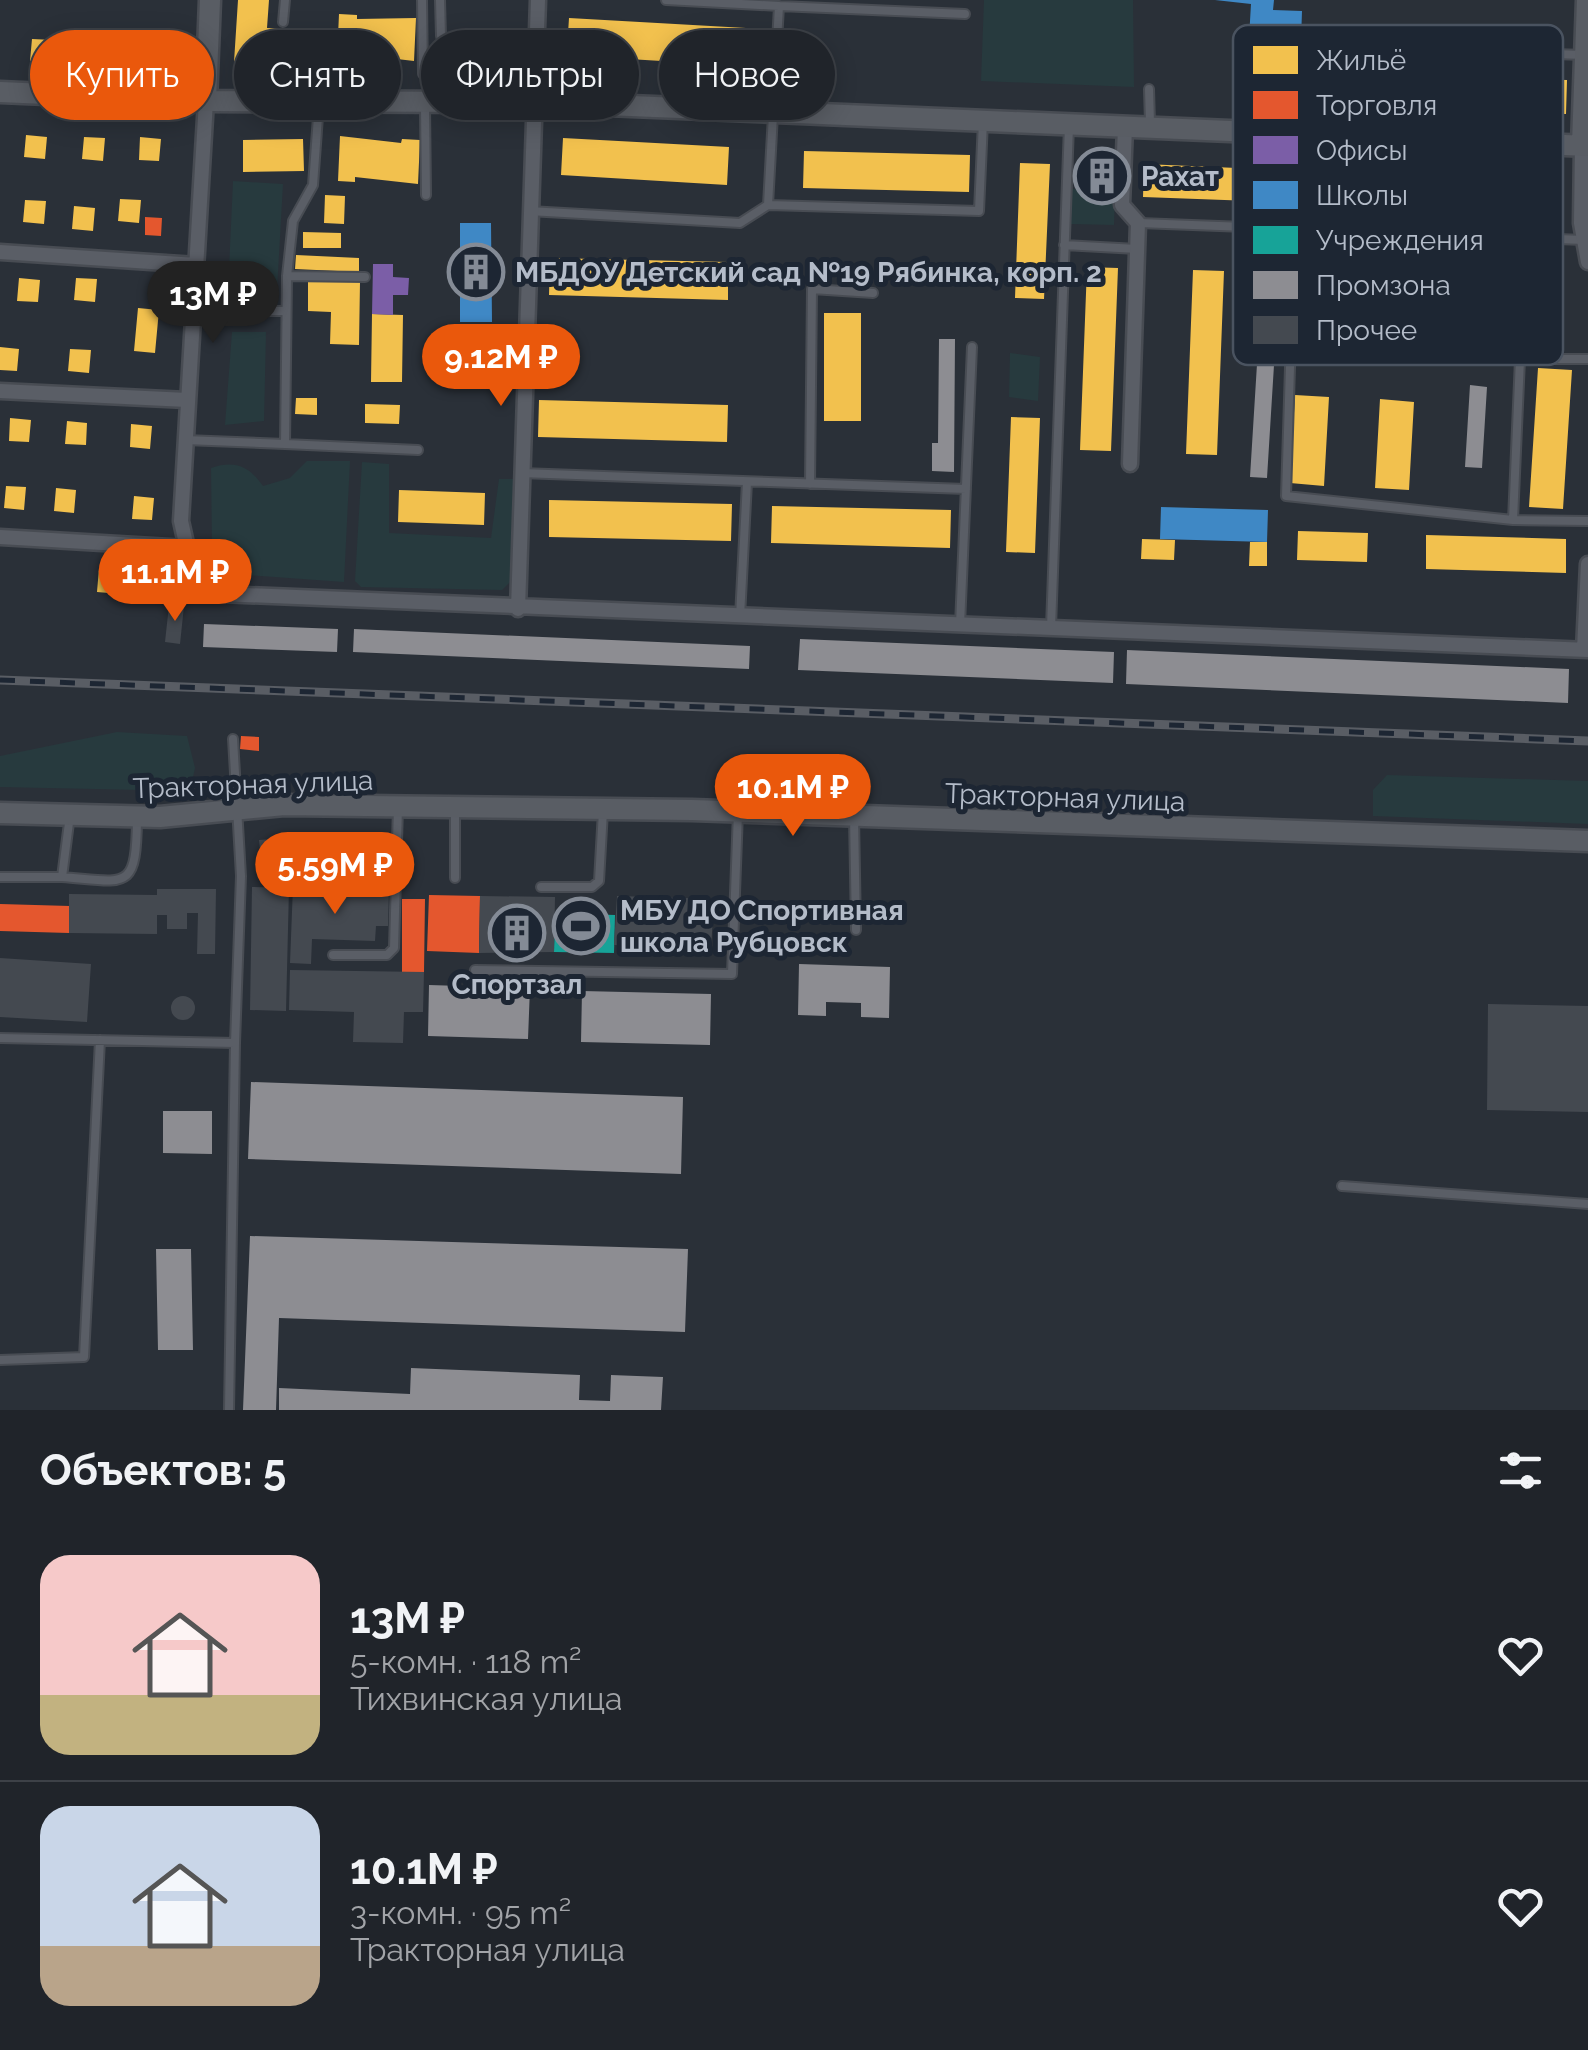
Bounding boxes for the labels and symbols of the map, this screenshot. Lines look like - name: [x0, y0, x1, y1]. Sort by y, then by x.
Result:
- legend: [1233, 25, 1563, 365]
- text: Жильё: [1316, 44, 1406, 77]
- text: Торговля: [1316, 89, 1437, 122]
- text: Офисы: [1316, 134, 1408, 167]
- building icon: Рахат: [1072, 146, 1132, 206]
- place label: Рахат: [1141, 160, 1219, 193]
- text: Школы: [1316, 179, 1408, 212]
- text: Учреждения: [1316, 224, 1484, 257]
- building icon: МБДОУ Детский сад №19 Рябинка, корп. 2: [446, 242, 506, 302]
- place label: МБДОУ Детский сад №19 Рябинка, корп. 2: [515, 256, 1102, 289]
- pin: 13M ₽: [143, 261, 283, 346]
- text: Промзона: [1316, 269, 1451, 302]
- text: Прочее: [1316, 314, 1417, 347]
- pin: 9.12M ₽: [409, 324, 593, 409]
- pin: 11.1M ₽: [83, 539, 267, 624]
- pin: 10.1M ₽: [701, 754, 885, 839]
- street label: Тракторная улица: [132, 764, 374, 805]
- street label: Тракторная улица: [944, 777, 1186, 818]
- pin: 5.59M ₽: [243, 832, 427, 917]
- place label: МБУ ДО Спортивная школа Рубцовск: [620, 894, 904, 959]
- sports icon: МБУ ДО Спортивная школа Рубцовск: [551, 896, 611, 956]
- building icon: Спортзал: [487, 903, 547, 963]
- place label: Спортзал: [451, 968, 583, 1001]

